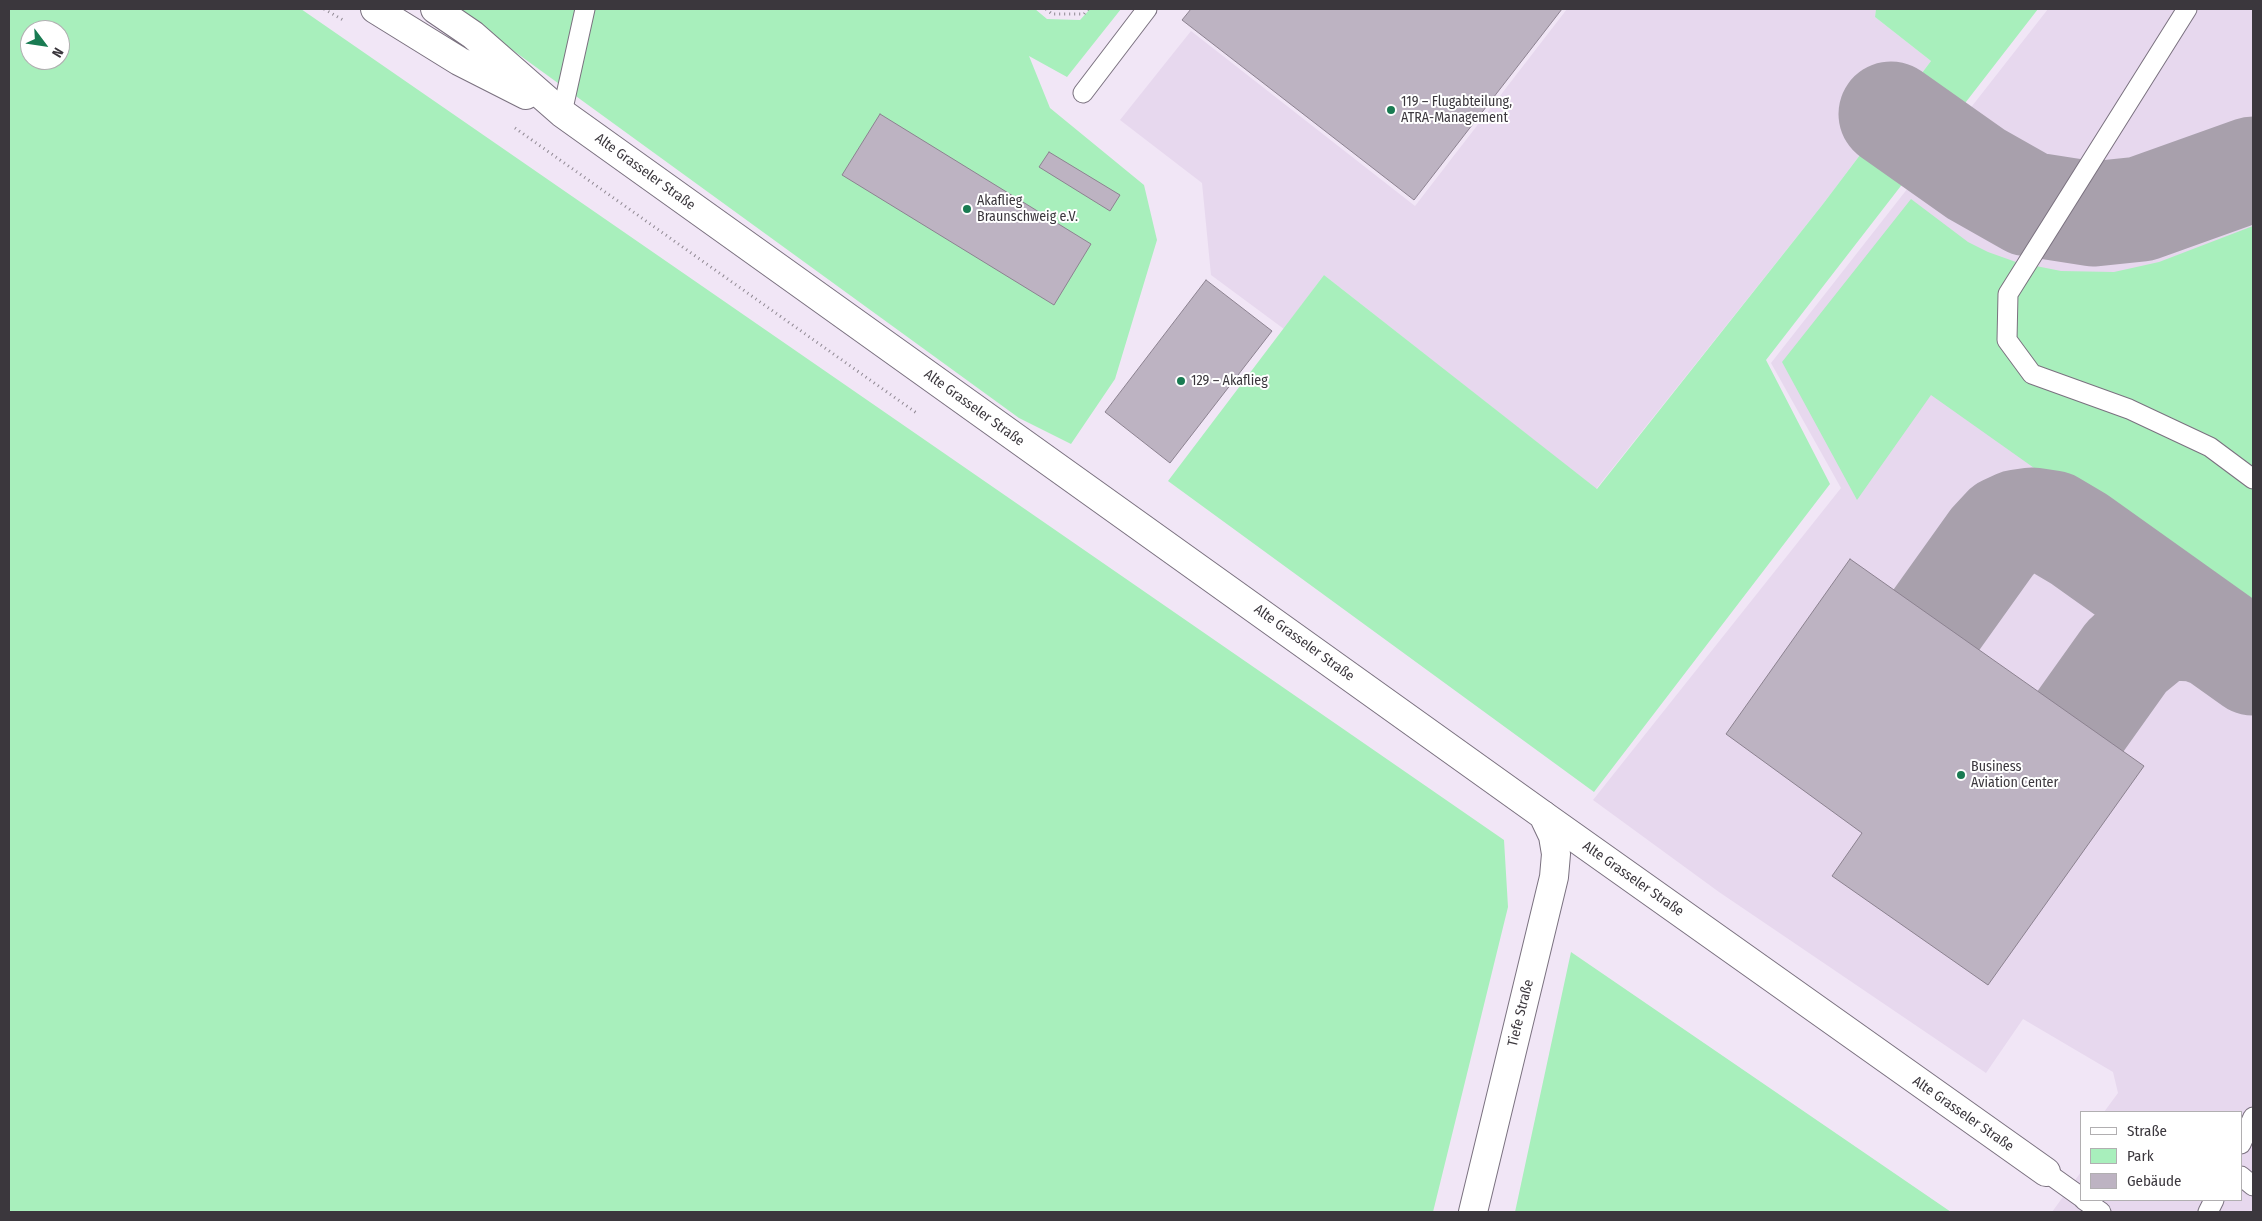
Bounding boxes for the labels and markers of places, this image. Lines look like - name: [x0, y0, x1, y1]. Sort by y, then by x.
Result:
- place label: 119 – Flugabteilung, ATRA-Management: [1401, 94, 1512, 126]
- marker: 119 – Flugabteilung, ATRA-Management: [1385, 104, 1397, 116]
- place label: Akaflieg Braunschweig e.V.: [977, 193, 1078, 226]
- marker: Akaflieg Braunschweig e.V.: [961, 203, 973, 215]
- place label: 129 – Akaflieg: [1191, 373, 1268, 389]
- marker: 129 – Akaflieg: [1175, 375, 1187, 387]
- place label: Business Aviation Center: [1971, 759, 2058, 792]
- marker: Business Aviation Center: [1955, 769, 1967, 781]

